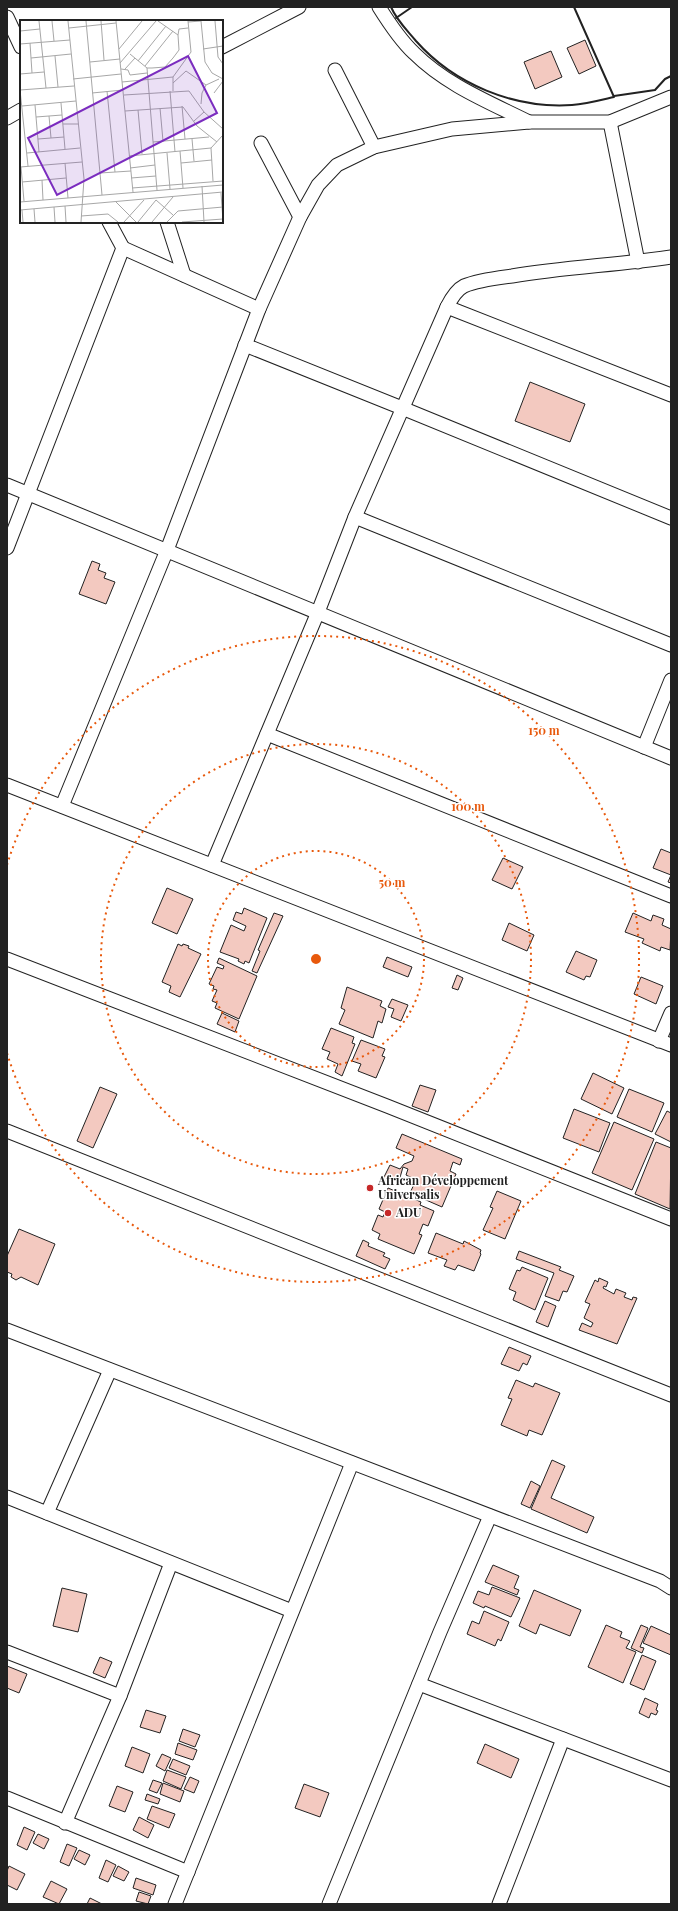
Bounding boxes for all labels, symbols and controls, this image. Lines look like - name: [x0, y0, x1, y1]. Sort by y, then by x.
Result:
- inset map: [20, 20, 223, 223]
- text: 150 m: [528, 722, 560, 738]
- text: 100 m: [451, 798, 485, 814]
- text: 50 m: [379, 874, 406, 890]
- centre of rings: [309, 952, 323, 966]
- place label: African Développement Universalis: [377, 1172, 509, 1202]
- marker: African Développement Universalis: [365, 1183, 375, 1193]
- place label: ADU: [395, 1204, 422, 1220]
- marker: ADU: [383, 1208, 393, 1218]

